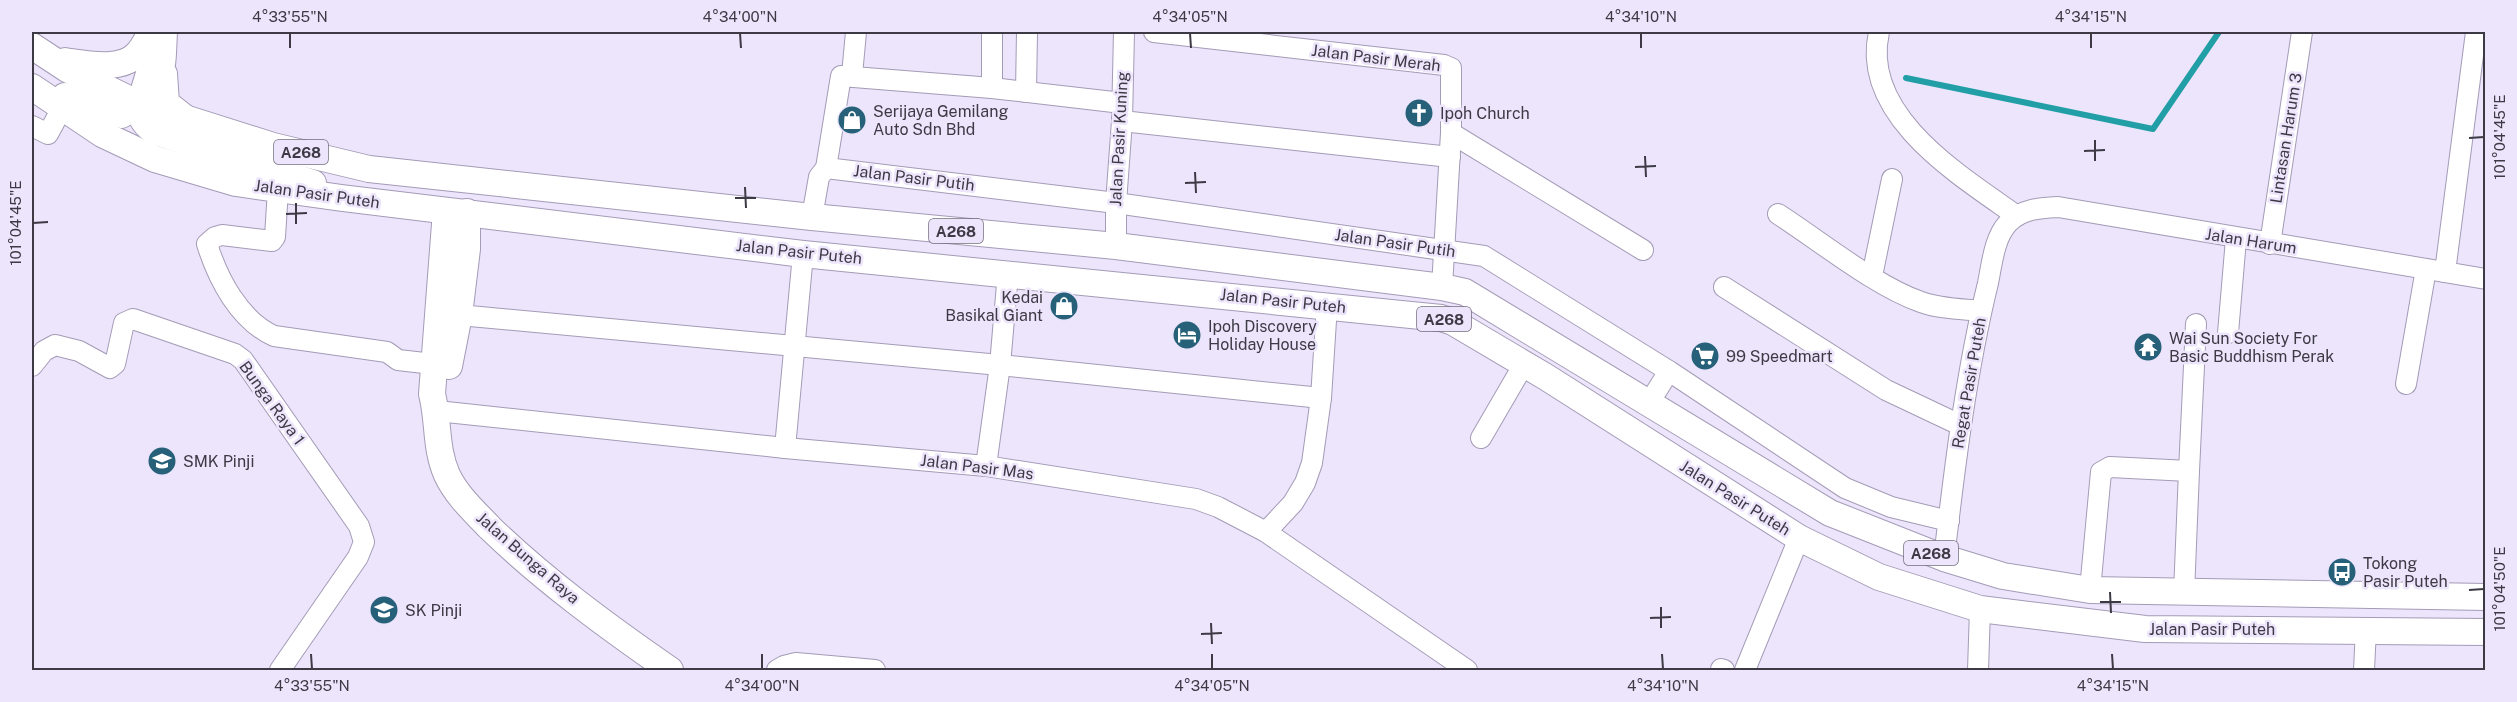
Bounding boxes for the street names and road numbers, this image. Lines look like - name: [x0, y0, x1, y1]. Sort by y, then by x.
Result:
- street label: Jalan Pasir Merah: [1310, 41, 1442, 75]
- street label: Jalan Pasir Kuning: [1106, 71, 1132, 207]
- street label: Lintasan Harum 3: [2266, 71, 2306, 205]
- road number: A268: [274, 140, 328, 164]
- street label: Jalan Pasir Putih: [852, 161, 976, 195]
- street label: Jalan Pasir Puteh: [253, 176, 381, 212]
- road number: A268: [929, 219, 983, 243]
- street label: Jalan Harum: [2204, 224, 2298, 258]
- street label: Jalan Pasir Putih: [1333, 225, 1457, 261]
- street label: Jalan Pasir Puteh: [735, 236, 863, 268]
- street label: Jalan Pasir Puteh: [1219, 285, 1347, 317]
- road number: A268: [1417, 307, 1471, 331]
- street label: Regat Pasir Puteh: [1948, 316, 1990, 450]
- street label: Bunga Raya 1: [235, 358, 309, 448]
- street label: Jalan Pasir Mas: [919, 451, 1035, 483]
- street label: Jalan Pasir Puteh: [1676, 456, 1794, 540]
- street label: Jalan Bunga Raya: [473, 508, 583, 608]
- road number: A268: [1904, 541, 1958, 565]
- street label: Jalan Pasir Puteh: [2149, 620, 2275, 639]

